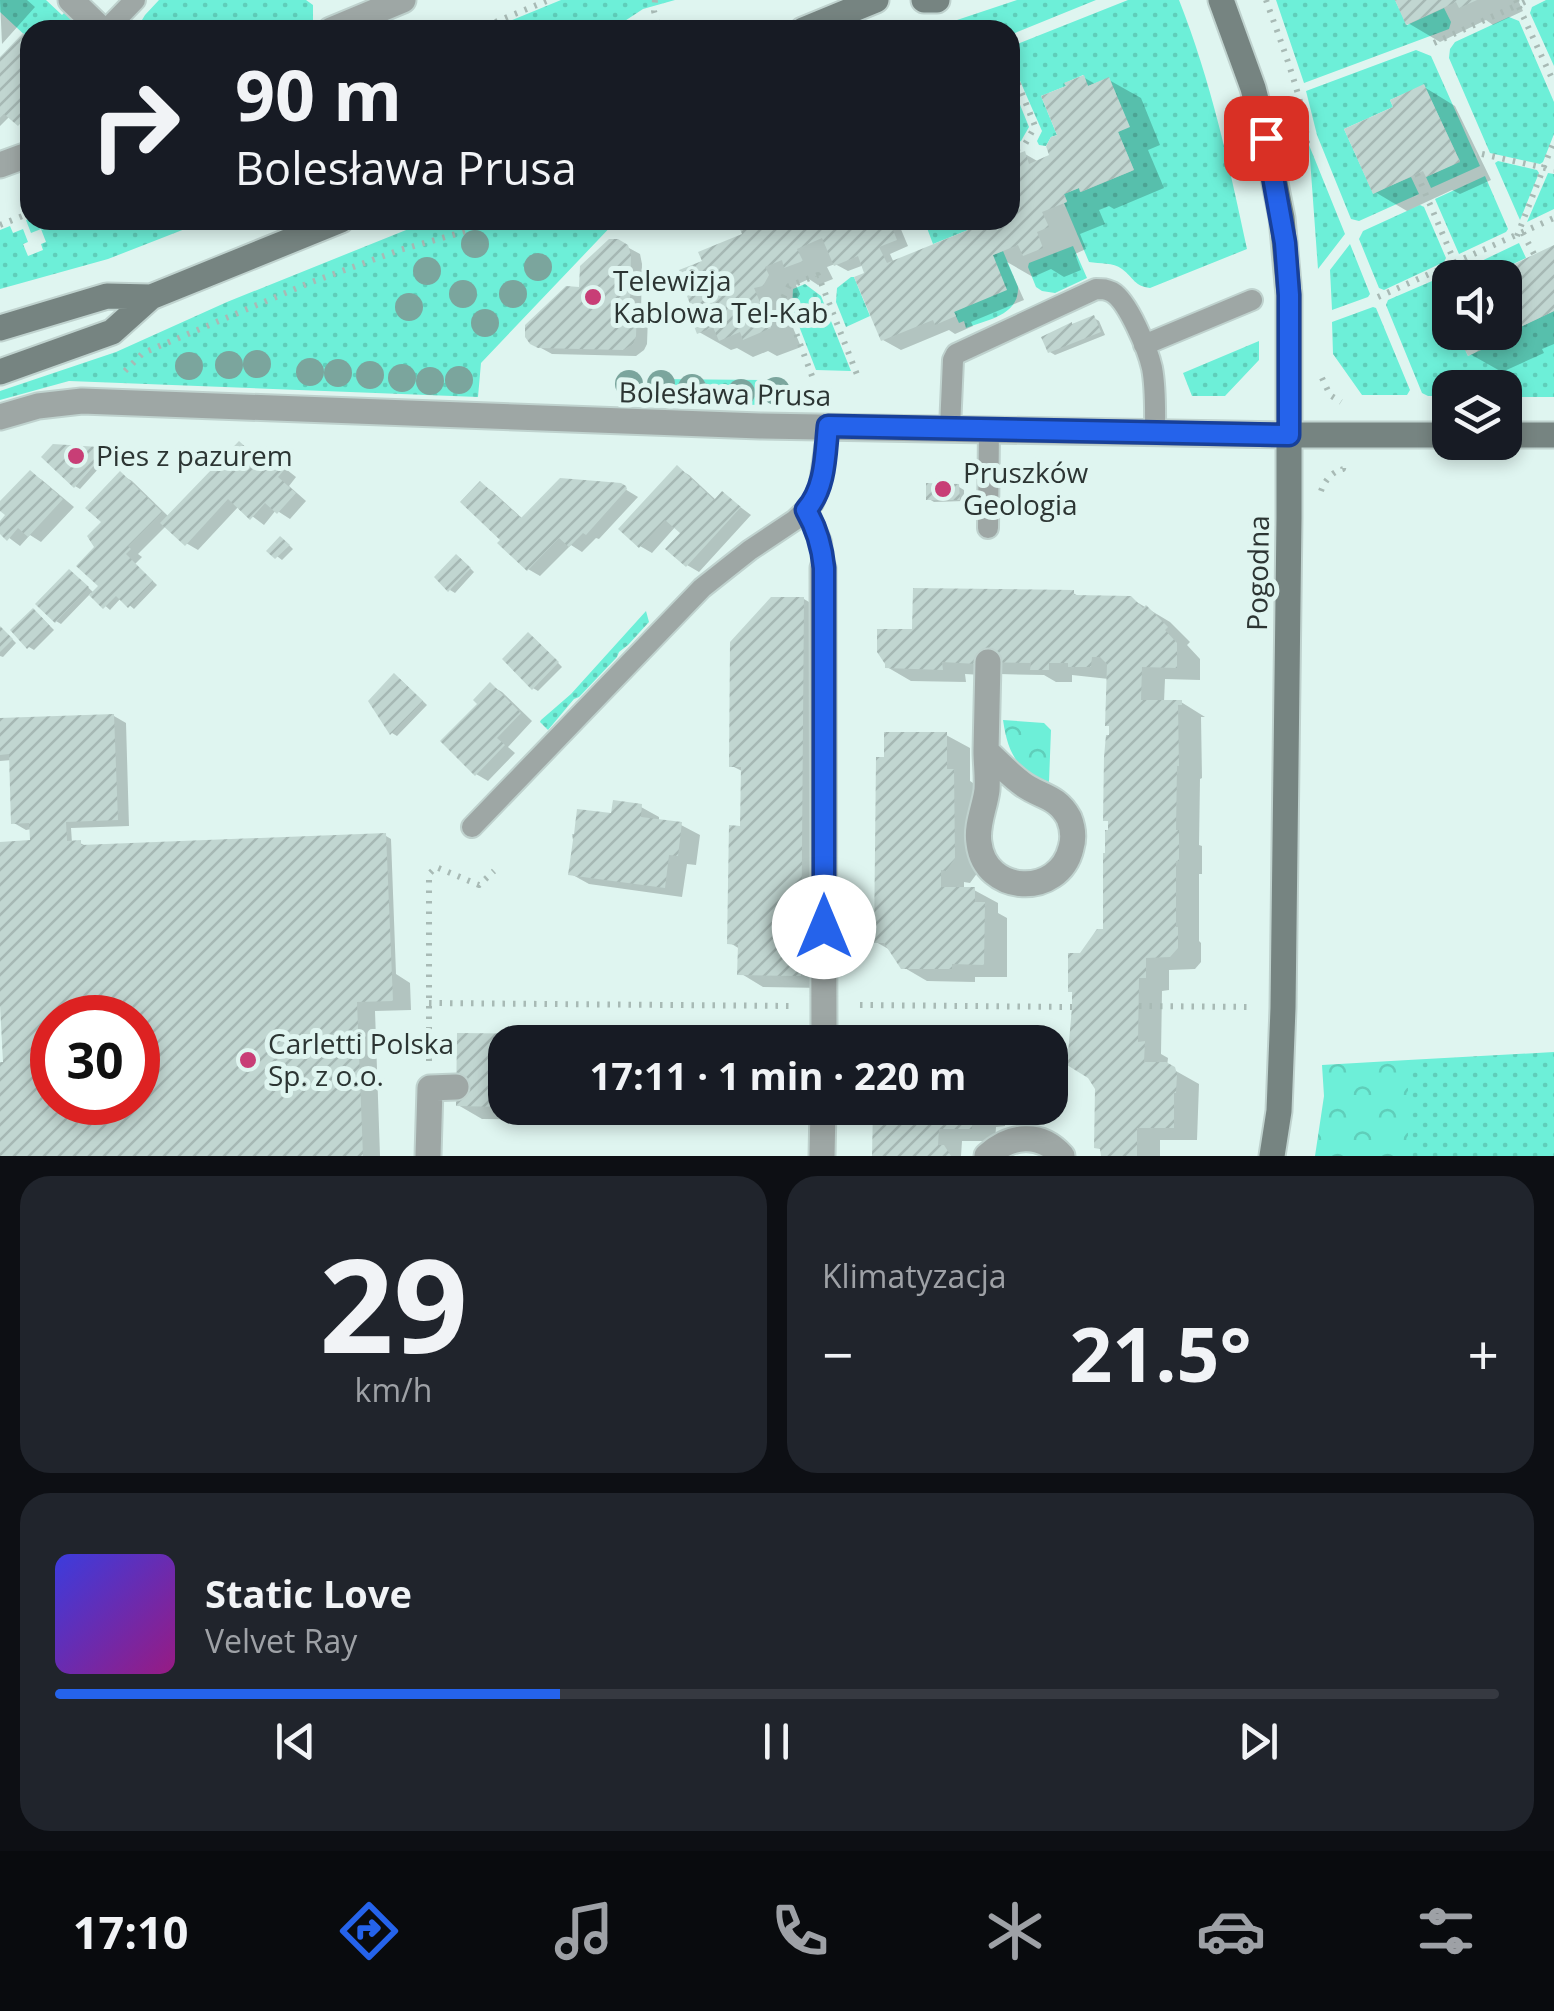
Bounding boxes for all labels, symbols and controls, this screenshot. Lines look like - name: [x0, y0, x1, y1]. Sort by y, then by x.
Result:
- text: 90 m: [235, 46, 402, 142]
- icon: right: [70, 60, 200, 190]
- pin: [1224, 96, 1309, 181]
- icon: arrive: [1239, 111, 1294, 166]
- text: Bolesława Prusa: [235, 137, 577, 198]
- map controls: [1432, 260, 1522, 460]
- button: sound: [1432, 260, 1522, 350]
- place label: Telewizja Kablowa Tel-Kab: [613, 261, 828, 331]
- marker: Telewizja Kablowa Tel-Kab: [582, 286, 604, 308]
- button: layers: [1432, 370, 1522, 460]
- street label: Bolesława Prusa: [618, 372, 832, 414]
- place label: Pies z pazurem: [96, 436, 293, 474]
- marker: Pies z pazurem: [65, 445, 87, 467]
- place label: Pruszków Geologia: [963, 453, 1088, 523]
- marker: Pruszków Geologia: [932, 478, 954, 500]
- street label: Pogodna: [1237, 515, 1277, 631]
- position arrow: [772, 875, 876, 979]
- speed limit sign: 30: [30, 995, 160, 1125]
- place label: Carletti Polska Sp. z o.o.: [268, 1024, 454, 1094]
- marker: Carletti Polska Sp. z o.o.: [237, 1049, 259, 1071]
- text: 17:11 · 1 min · 220 m: [590, 1049, 966, 1101]
- text: 29: [319, 1214, 468, 1391]
- text: Klimatyzacja: [822, 1254, 1007, 1297]
- text: 21.5°: [1069, 1302, 1252, 1404]
- text: −: [822, 1316, 853, 1391]
- text: +: [1468, 1316, 1499, 1391]
- text: km/h: [355, 1368, 432, 1411]
- text: Static Love: [205, 1567, 412, 1619]
- text: Velvet Ray: [205, 1619, 357, 1662]
- icon: previous: [268, 1714, 323, 1769]
- icon: pause: [749, 1714, 804, 1769]
- icon: next: [1231, 1714, 1286, 1769]
- icon: directions: [334, 1896, 404, 1966]
- icon: music: [549, 1896, 619, 1966]
- icon: phone: [765, 1896, 835, 1966]
- icon: climate: [980, 1896, 1050, 1966]
- icon: car: [1196, 1896, 1266, 1966]
- icon: filters: [1411, 1896, 1481, 1966]
- text: 17:10: [73, 1901, 188, 1962]

